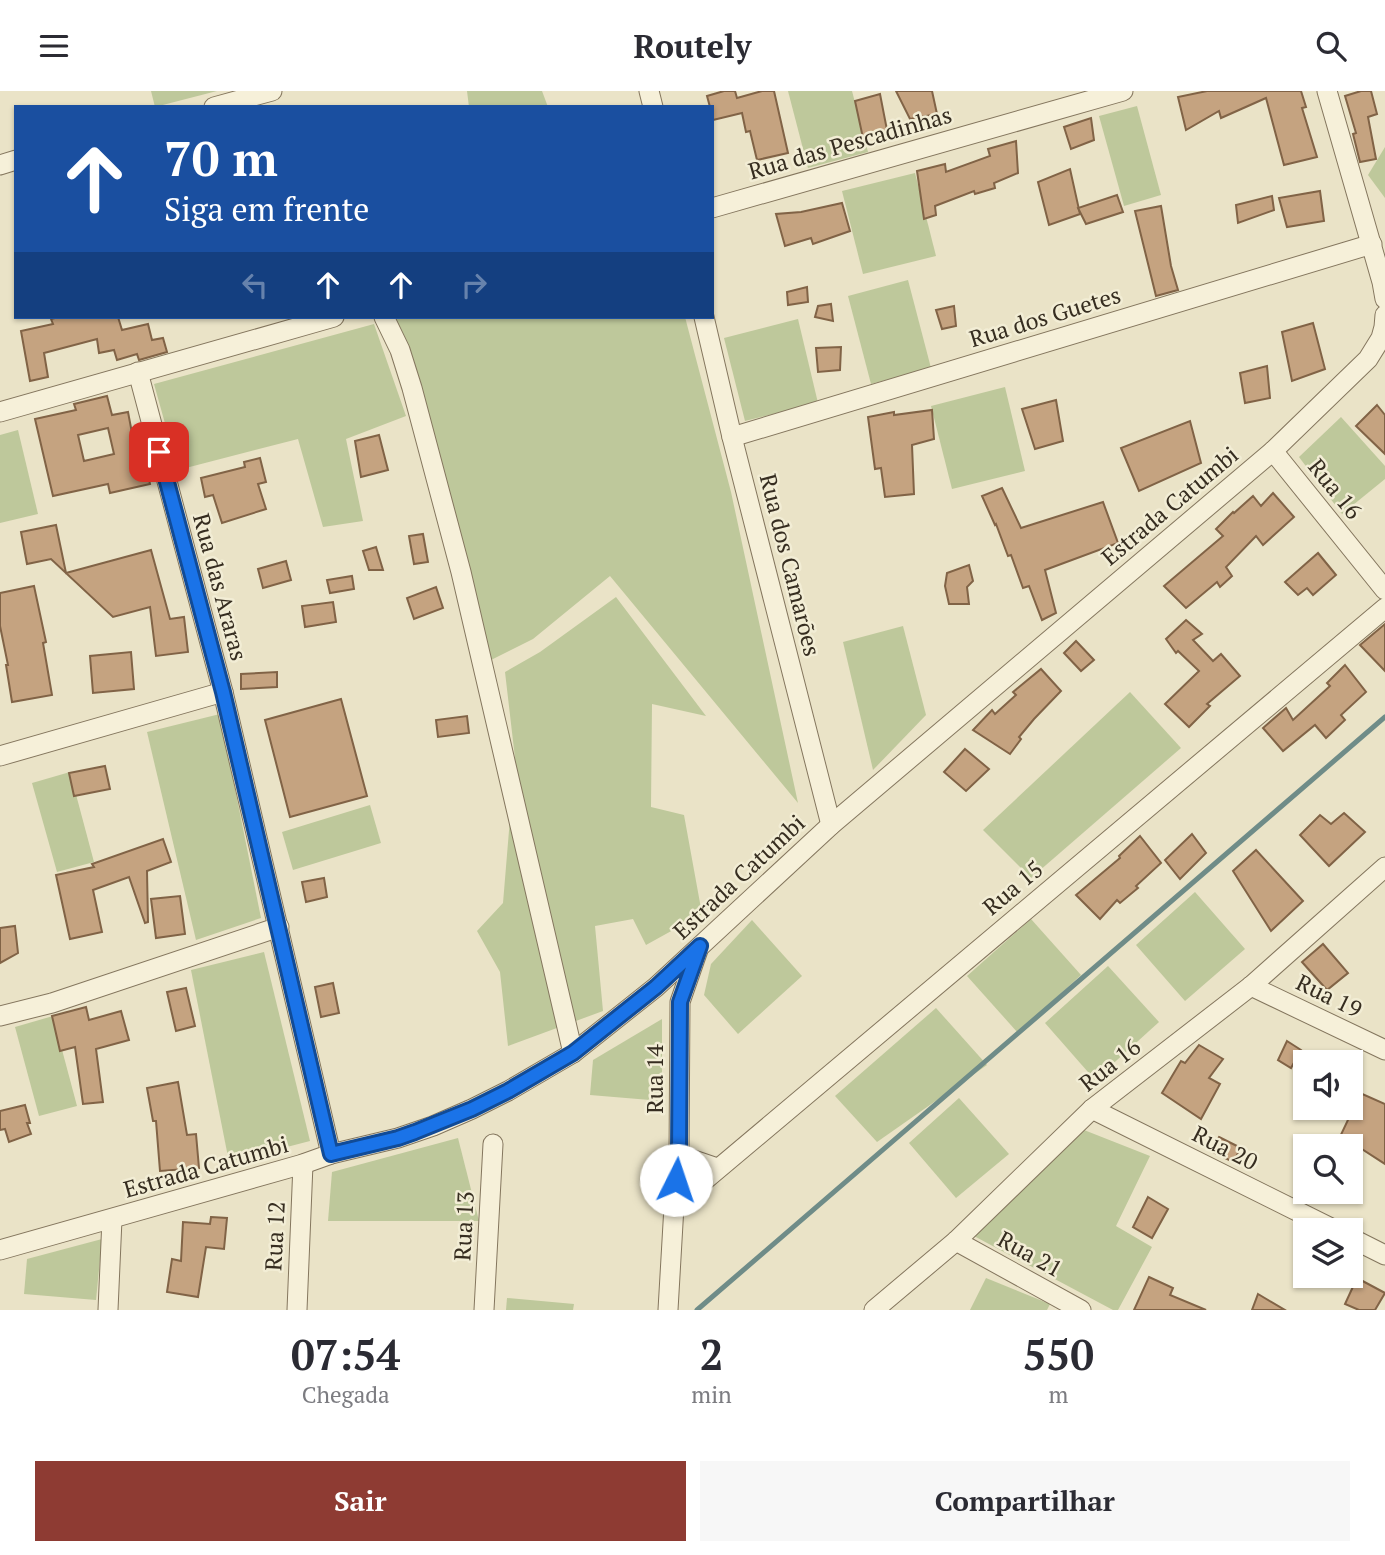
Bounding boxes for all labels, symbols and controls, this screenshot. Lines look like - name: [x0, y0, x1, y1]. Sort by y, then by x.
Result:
- text: Routely: [634, 25, 751, 67]
- icon: menu: [35, 27, 73, 65]
- icon: search: [1312, 27, 1350, 65]
- street label: Rua das Pescadinhas: [745, 99, 955, 186]
- text: 70 m: [164, 125, 278, 190]
- icon: ahead: [49, 133, 140, 224]
- text: Siga em frente: [164, 188, 369, 230]
- icon: left: [236, 266, 274, 304]
- icon: ahead: [309, 266, 347, 304]
- icon: ahead: [382, 266, 420, 304]
- icon: right: [455, 266, 493, 304]
- street label: Rua dos Guetes: [965, 279, 1124, 354]
- pin: [129, 422, 189, 482]
- icon: arrive: [140, 433, 178, 471]
- street label: Estrada Catumbi: [1095, 439, 1245, 572]
- street label: Rua 16: [1301, 452, 1369, 525]
- street label: Rua dos Camarões: [753, 470, 828, 659]
- street label: Rua das Araras: [186, 510, 255, 664]
- street label: Estrada Catumbi: [666, 807, 811, 946]
- street label: Rua 15: [976, 853, 1049, 922]
- street label: Rua 19: [1291, 966, 1367, 1025]
- street label: Rua 16: [1073, 1031, 1147, 1098]
- street label: Rua 14: [639, 1043, 670, 1114]
- map controls: [1293, 1050, 1363, 1288]
- button: sound: [1293, 1050, 1363, 1120]
- street label: Rua 20: [1187, 1118, 1263, 1177]
- street label: Estrada Catumbi: [120, 1128, 292, 1205]
- button: search: [1293, 1134, 1363, 1204]
- position arrow: [639, 1143, 713, 1217]
- street label: Rua 13: [446, 1190, 481, 1262]
- street label: Rua 12: [257, 1200, 292, 1272]
- button: layers: [1293, 1218, 1363, 1288]
- street label: Rua 21: [992, 1223, 1068, 1284]
- text: 07:54: [291, 1326, 400, 1382]
- text: 2: [700, 1326, 723, 1382]
- text: 550: [1023, 1326, 1094, 1382]
- text: Chegada: [302, 1379, 390, 1410]
- text: min: [691, 1379, 732, 1410]
- text: m: [1048, 1379, 1068, 1410]
- button: Sair: [35, 1461, 686, 1541]
- button: Compartilhar: [700, 1461, 1350, 1541]

